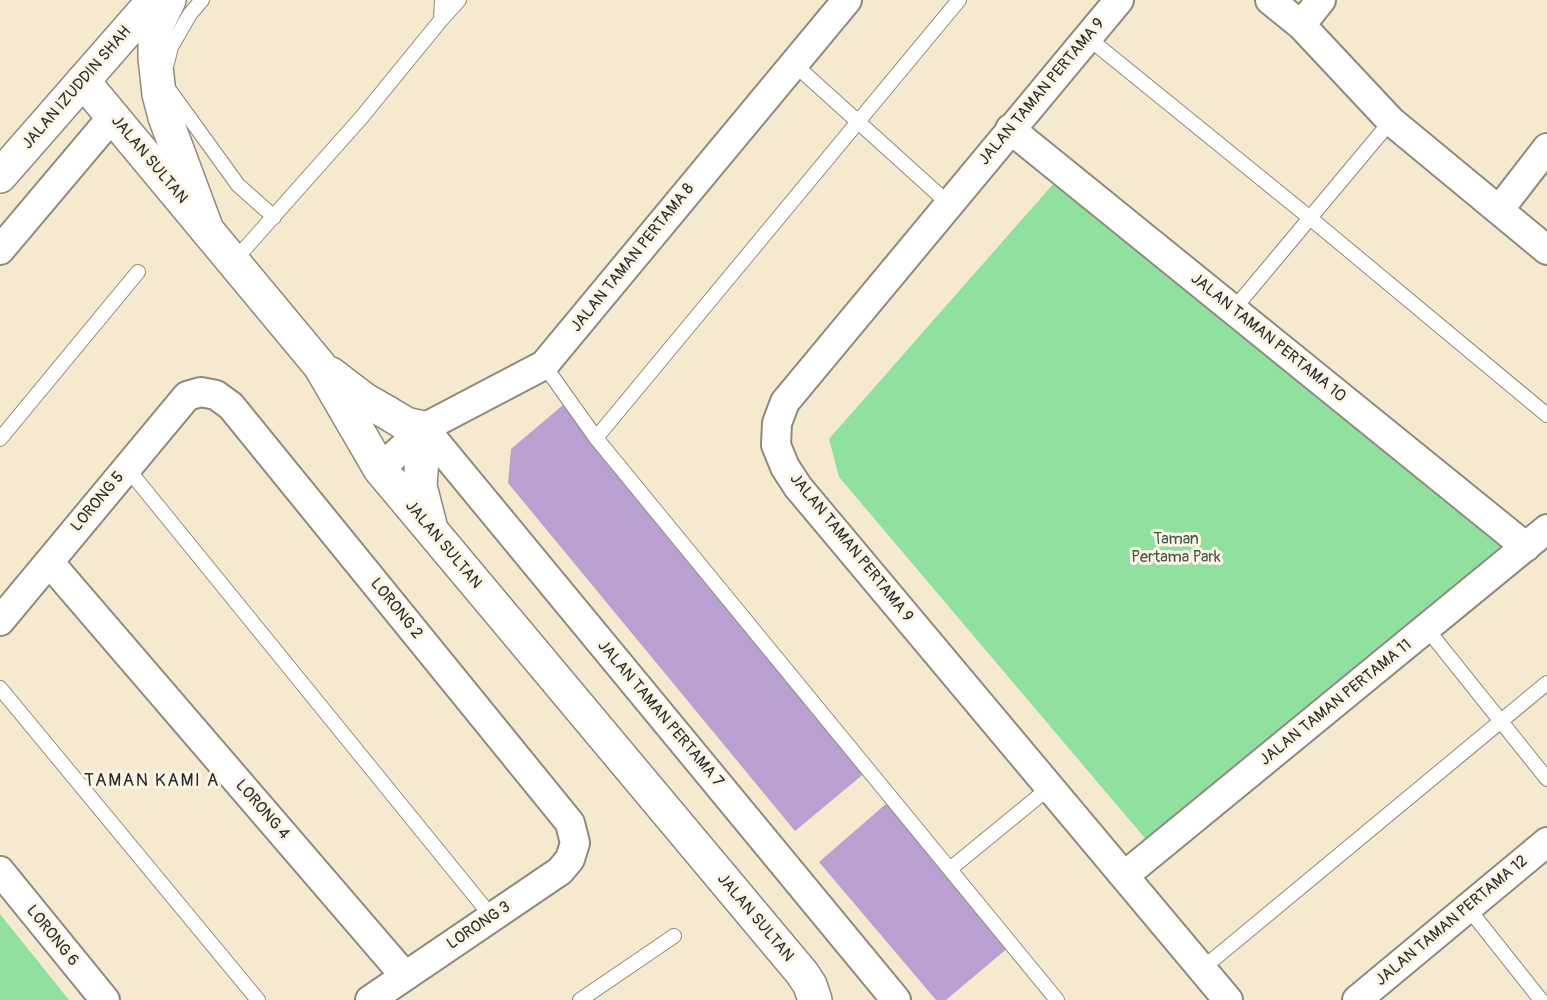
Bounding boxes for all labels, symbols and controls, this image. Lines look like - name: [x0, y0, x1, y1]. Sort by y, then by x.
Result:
- street label: JALAN TAMAN PERTAMA 9: [975, 15, 1109, 169]
- street label: JALAN IZUDDIN SHAH: [18, 23, 136, 153]
- street label: JALAN SULTAN: [107, 112, 191, 208]
- street label: JALAN TAMAN PERTAMA 8: [567, 180, 699, 336]
- street label: JALAN TAMAN PERTAMA 10: [1186, 269, 1350, 407]
- street label: LORONG 5: [67, 468, 129, 536]
- street label: JALAN TAMAN PERTAMA 9: [785, 470, 917, 626]
- street label: JALAN SULTAN: [401, 497, 485, 593]
- park label: Taman Pertama Park: [1131, 530, 1221, 568]
- street label: LORONG 2: [366, 575, 426, 643]
- street label: JALAN TAMAN PERTAMA 11: [1256, 636, 1416, 770]
- street label: JALAN TAMAN PERTAMA 7: [593, 637, 727, 791]
- district label: TAMAN KAMI A: [84, 770, 220, 792]
- street label: LORONG 4: [231, 776, 293, 844]
- street label: JALAN TAMAN PERTAMA 12: [1372, 852, 1532, 990]
- street label: JALAN SULTAN: [713, 870, 797, 966]
- street label: LORONG 3: [444, 898, 514, 954]
- street label: LORONG 6: [22, 902, 82, 970]

